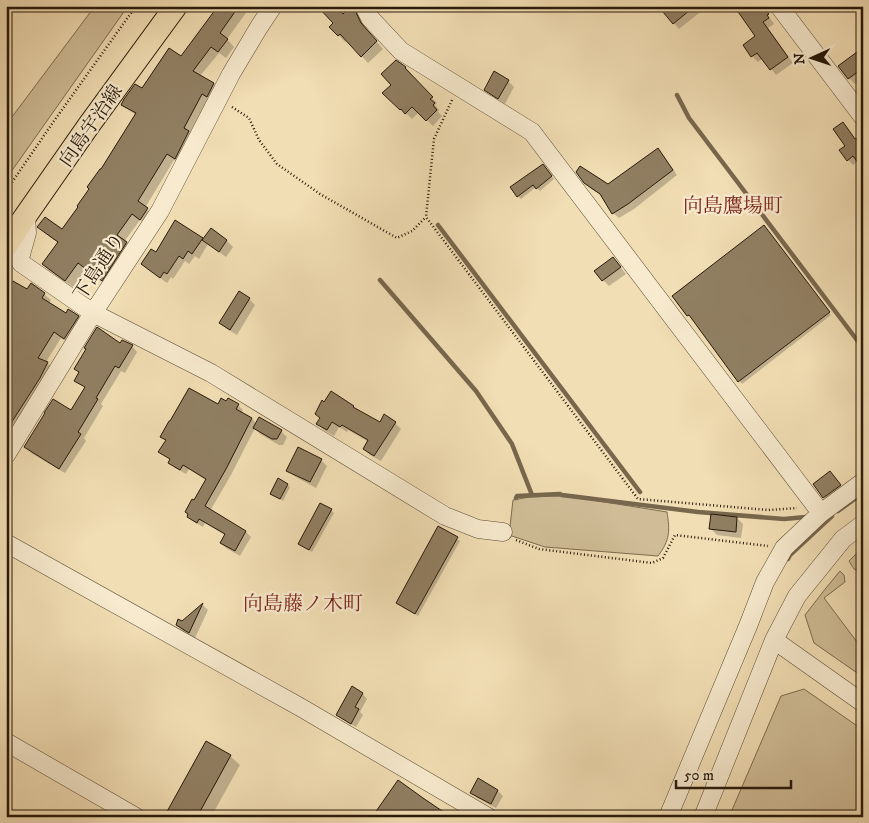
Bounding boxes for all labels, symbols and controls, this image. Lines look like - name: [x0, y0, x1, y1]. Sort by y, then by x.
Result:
- north arrow: [786, 32, 836, 82]
- text: N: [791, 52, 809, 65]
- street label: 向島宇治線: [55, 80, 128, 171]
- district label: 向島鷹場町: [683, 194, 783, 219]
- street label: 下島通り: [69, 229, 130, 305]
- district label: 向島藤ノ木町: [243, 592, 363, 617]
- scale bar: [676, 758, 792, 790]
- text: 50 m: [684, 766, 714, 785]

